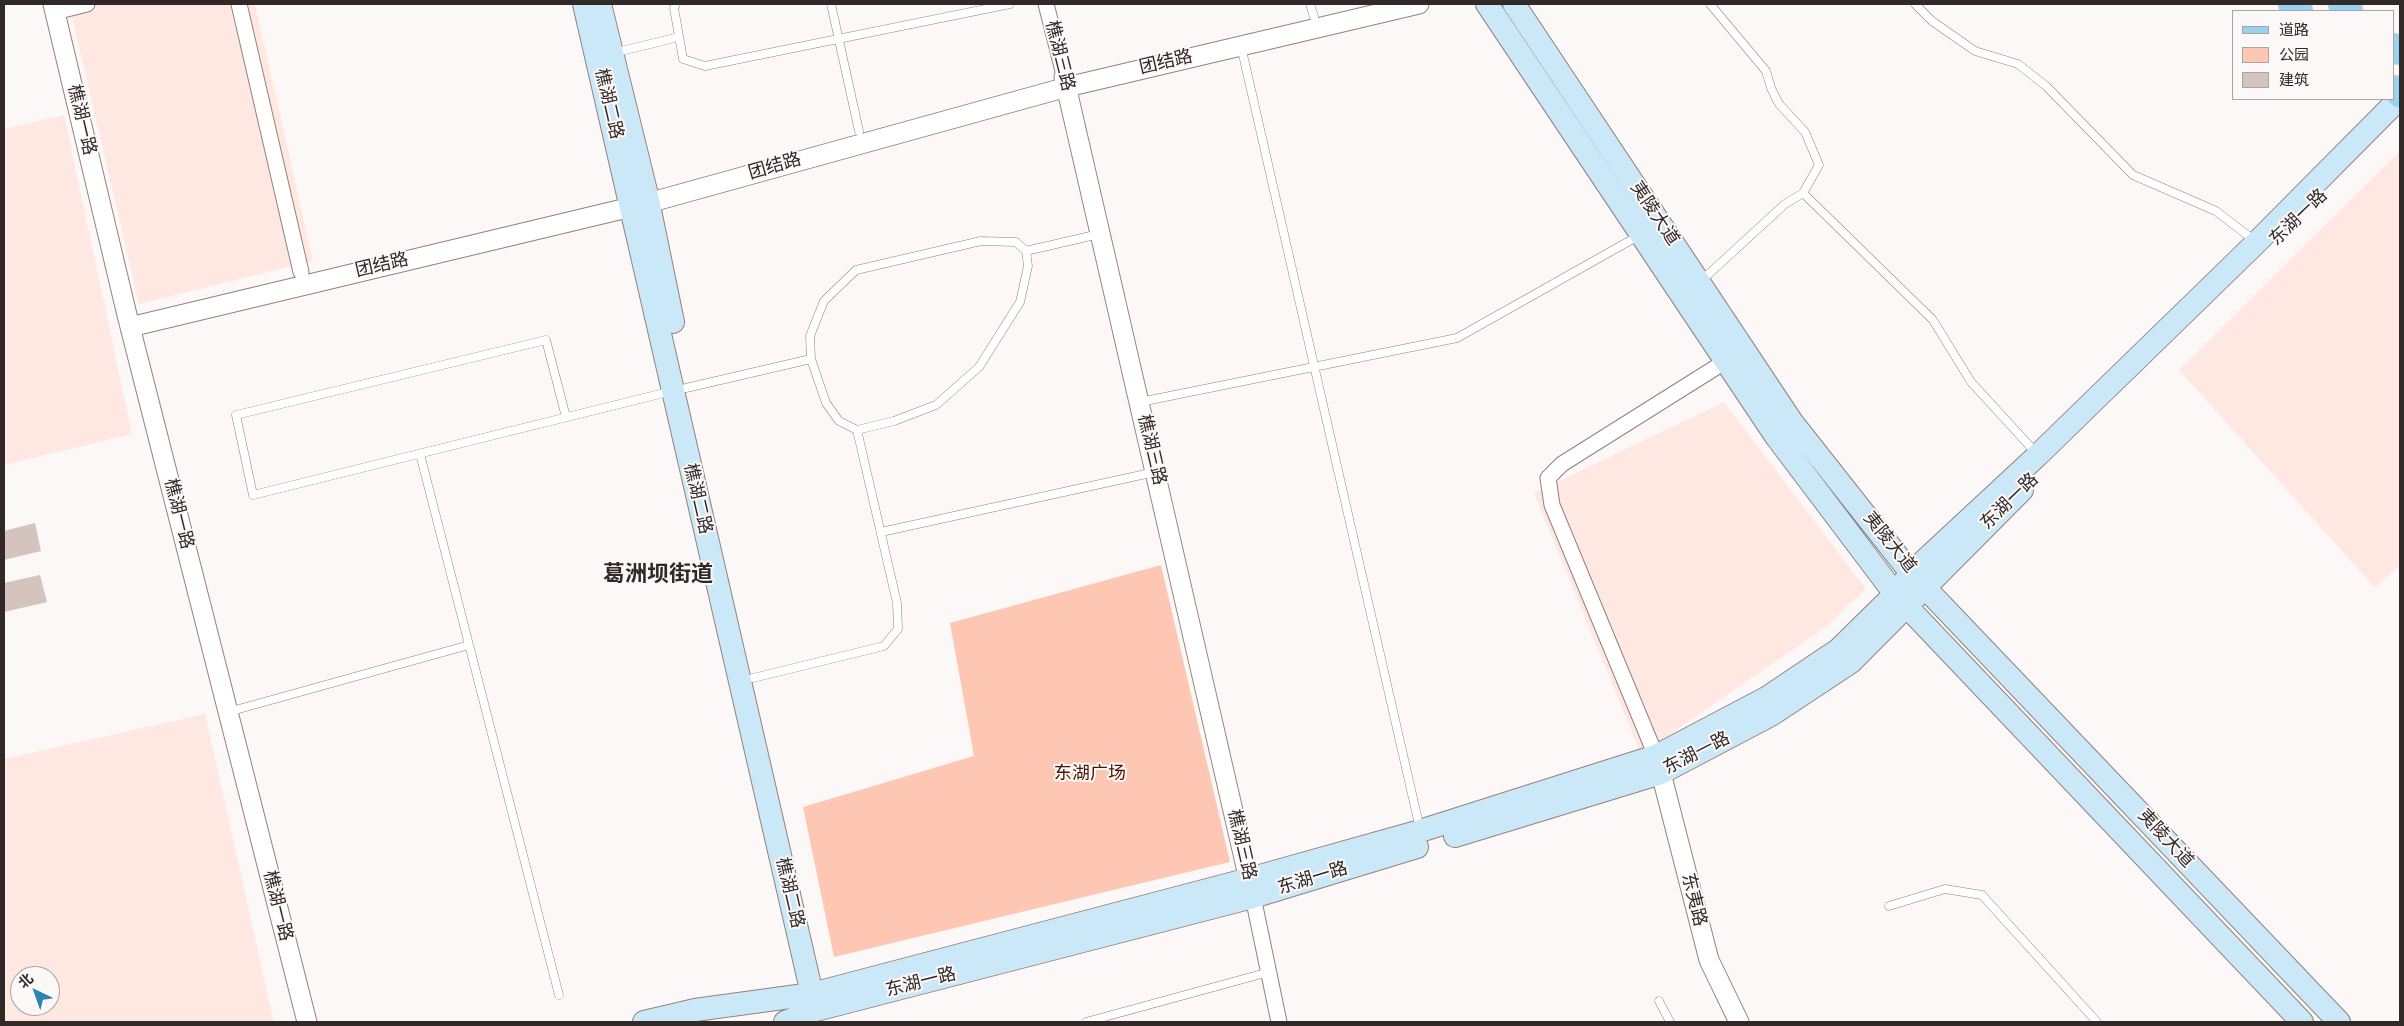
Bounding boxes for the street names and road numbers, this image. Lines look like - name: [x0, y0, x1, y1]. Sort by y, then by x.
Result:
- street label: 樵湖三路: [1040, 18, 1078, 94]
- street label: 团结路: [1137, 46, 1195, 80]
- street label: 樵湖二路: [589, 66, 627, 142]
- street label: 樵湖一路: [62, 82, 100, 158]
- street label: 团结路: [746, 149, 804, 185]
- street label: 夷陵大道: [1625, 178, 1683, 250]
- street label: 东湖一路: [2266, 185, 2332, 251]
- street label: 团结路: [353, 249, 411, 283]
- street label: 樵湖三路: [1132, 412, 1170, 488]
- street label: 樵湖二路: [678, 461, 716, 537]
- street label: 东湖一路: [1977, 469, 2043, 535]
- street label: 樵湖一路: [159, 476, 197, 552]
- street label: 夷陵大道: [1858, 508, 1920, 578]
- street label: 东湖一路: [1660, 728, 1734, 780]
- street label: 夷陵大道: [2133, 805, 2197, 873]
- street label: 樵湖三路: [1222, 807, 1260, 883]
- street label: 樵湖二路: [770, 855, 808, 931]
- street label: 东湖一路: [1275, 858, 1351, 900]
- street label: 樵湖一路: [258, 868, 296, 944]
- street label: 东夷路: [1676, 871, 1710, 929]
- street label: 东湖一路: [883, 964, 959, 1002]

